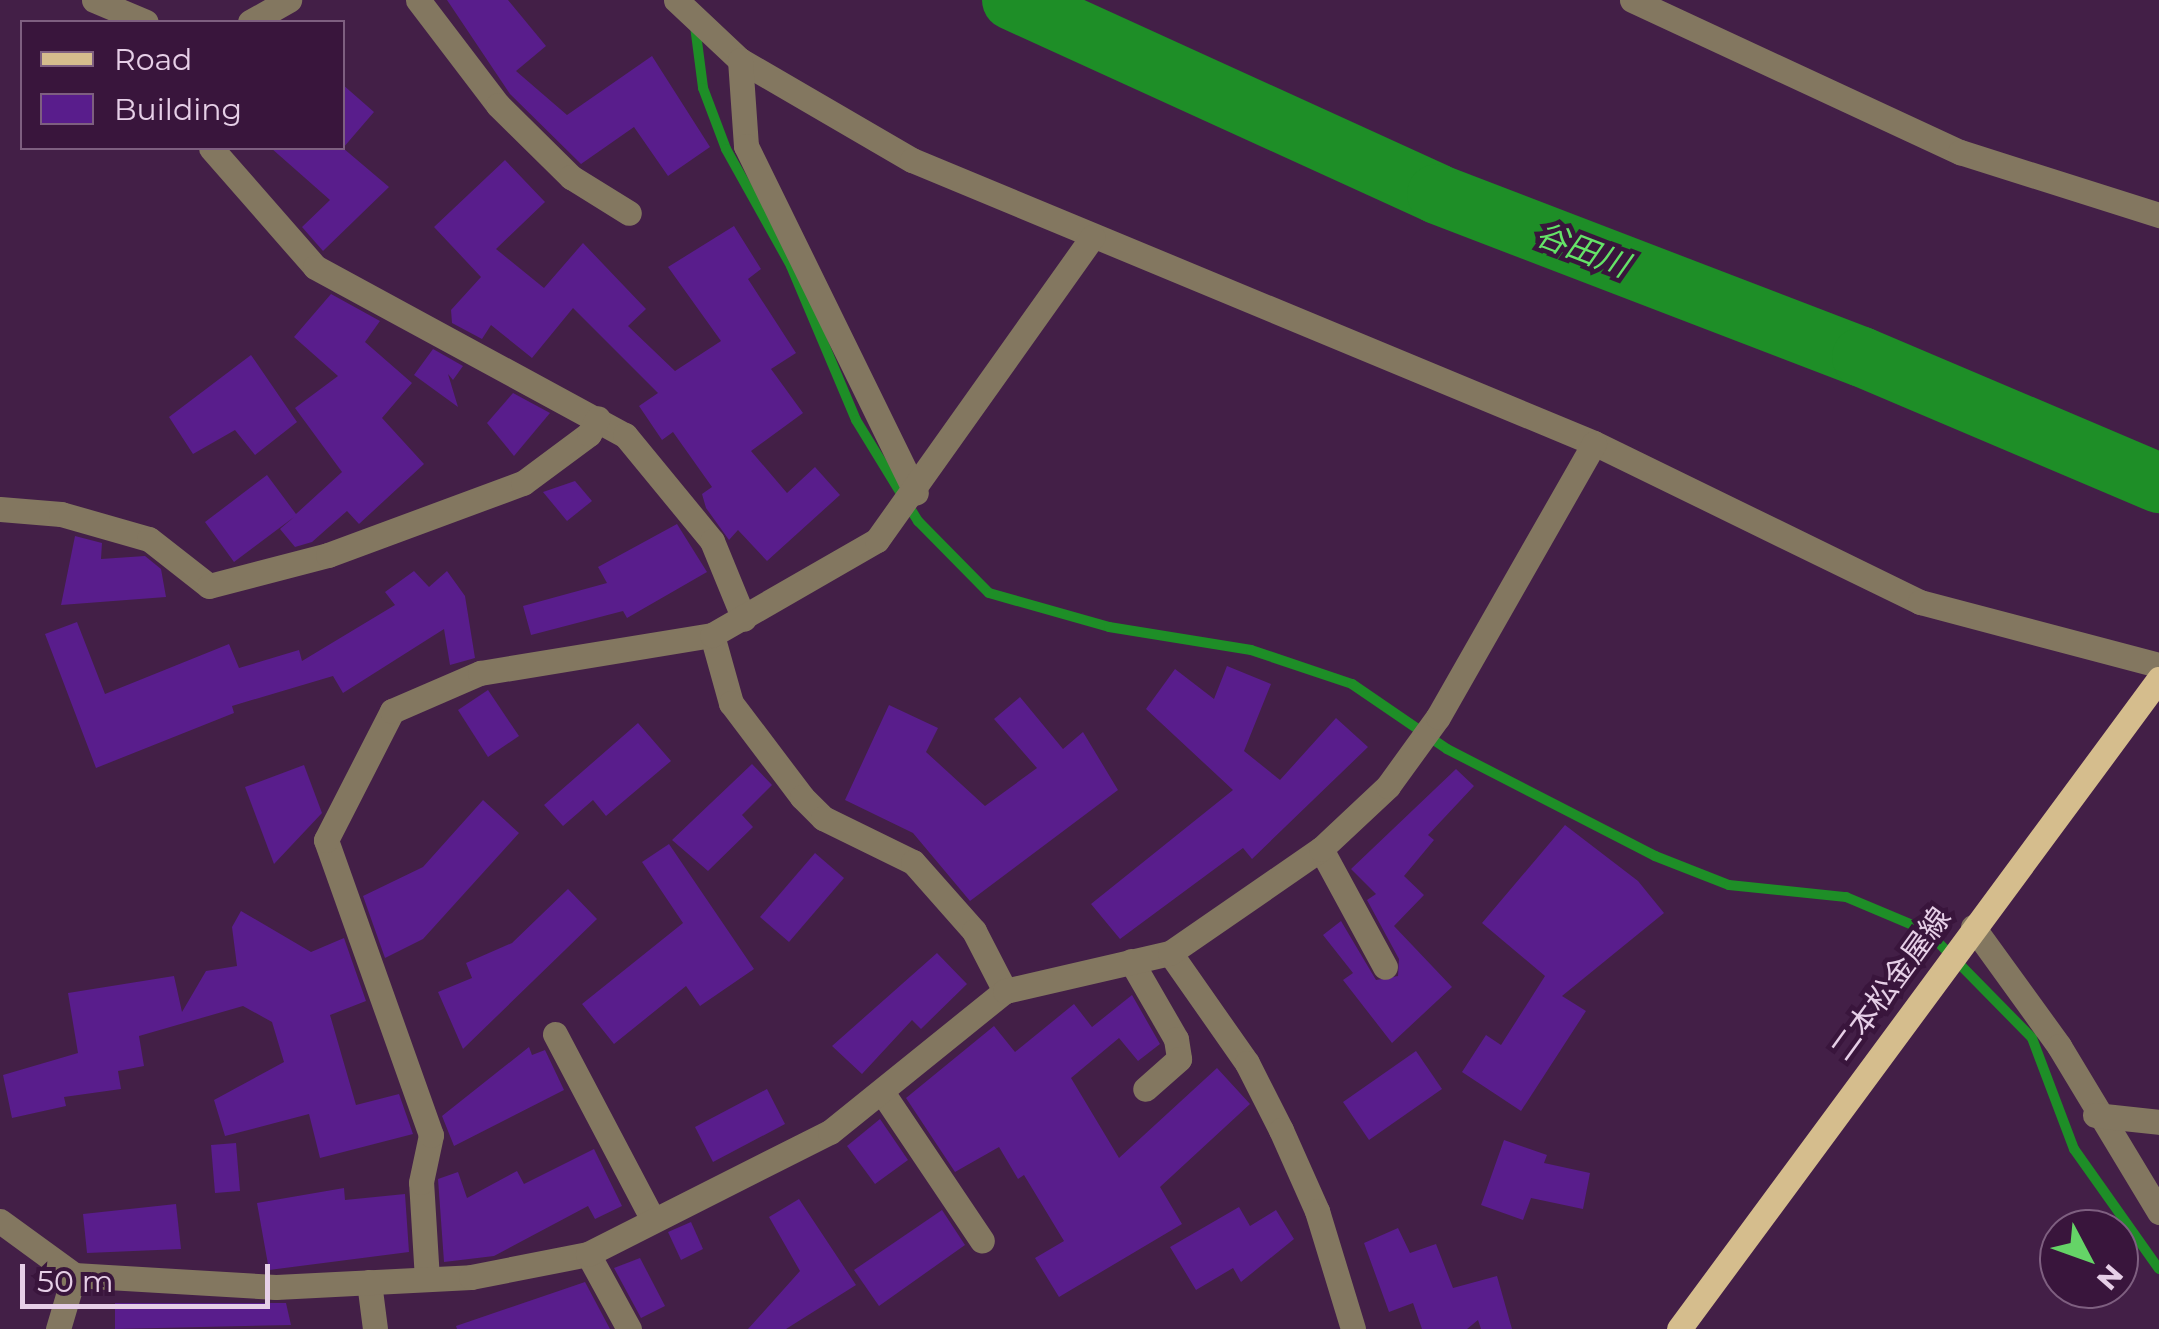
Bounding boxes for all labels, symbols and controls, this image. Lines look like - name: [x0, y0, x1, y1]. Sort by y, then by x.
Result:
- legend: [20, 20, 345, 150]
- text: Road: [114, 41, 192, 78]
- text: Building: [114, 91, 242, 128]
- water label: 谷田川: [1530, 215, 1634, 285]
- street label: 二本松金屋線: [1824, 901, 1958, 1067]
- north arrow: [2039, 1209, 2139, 1309]
- scale bar: [25, 1244, 275, 1306]
- text: N: [2090, 1258, 2130, 1297]
- text: 50 m: [37, 1263, 114, 1300]

